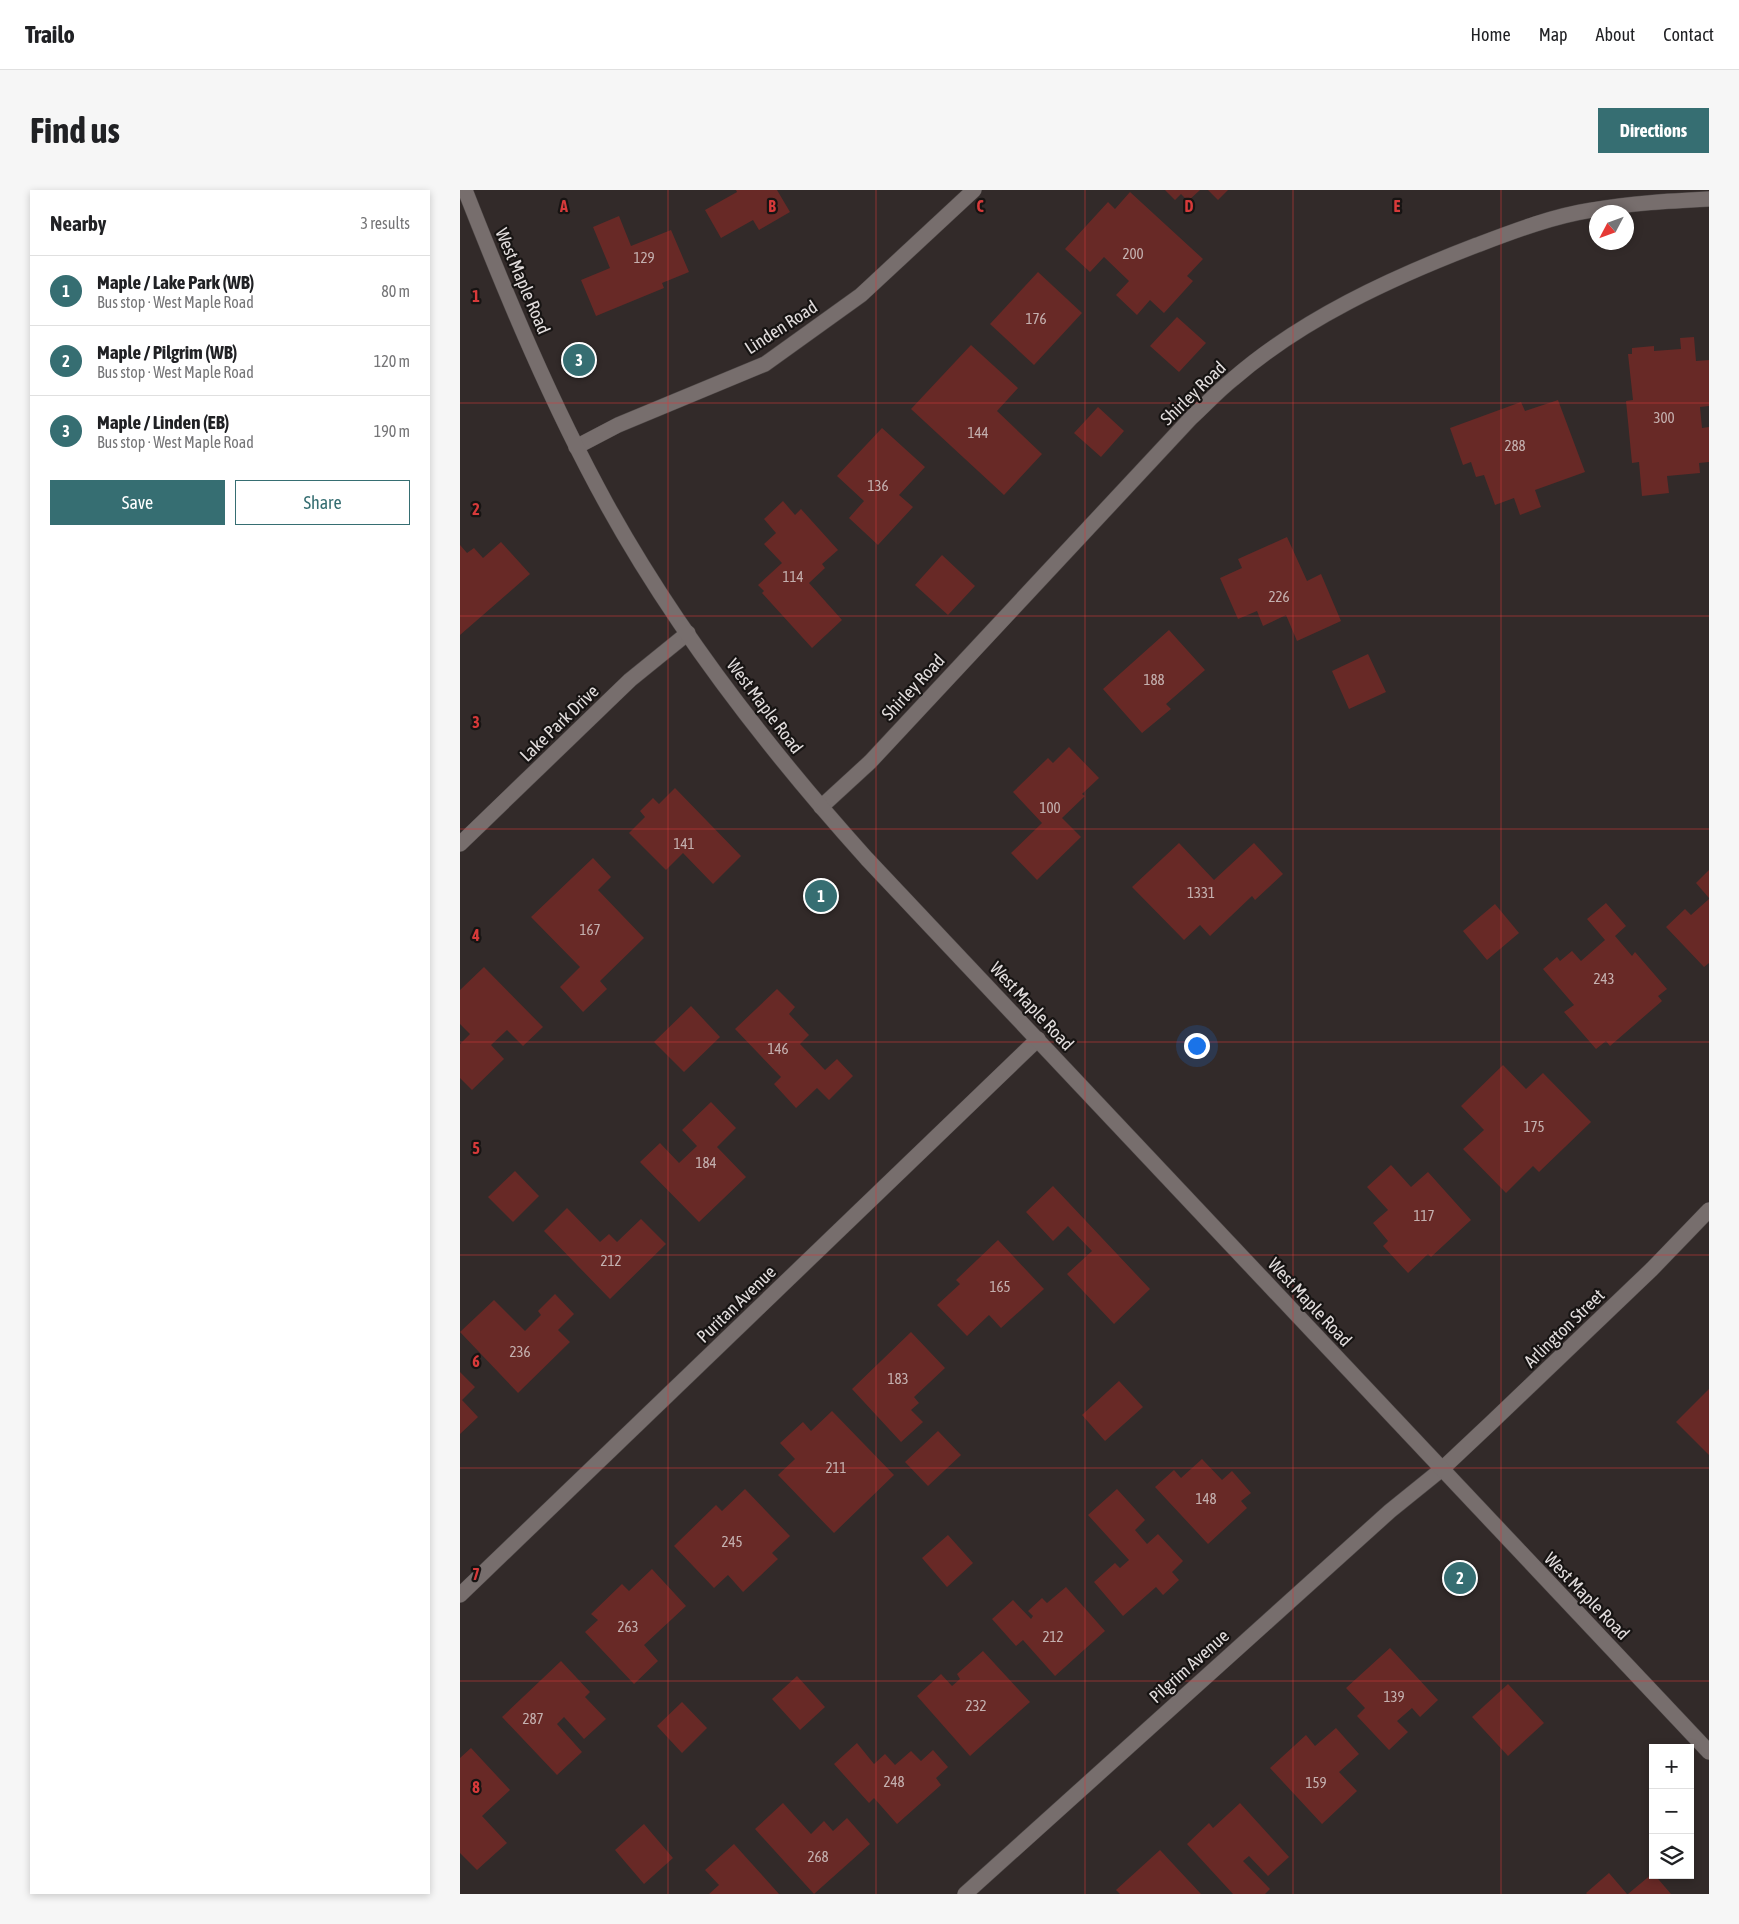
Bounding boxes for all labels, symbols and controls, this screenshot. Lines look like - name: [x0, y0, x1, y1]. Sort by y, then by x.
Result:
- text: Trailo: [25, 21, 75, 48]
- text: Home: [1471, 24, 1511, 45]
- text: Map: [1539, 24, 1568, 45]
- text: About: [1596, 24, 1635, 45]
- text: Contact: [1663, 24, 1714, 45]
- button: Directions: [1598, 108, 1709, 153]
- text: Find us: [30, 110, 120, 150]
- text: A: [559, 197, 568, 215]
- text: B: [768, 197, 776, 215]
- text: C: [976, 197, 984, 215]
- text: D: [1185, 197, 1194, 215]
- text: E: [1394, 197, 1401, 215]
- north arrow: [1589, 205, 1634, 250]
- text: Nearby: [50, 211, 106, 235]
- text: 3 results: [360, 214, 410, 232]
- street label: West Maple Road: [491, 225, 555, 337]
- house number: 200: [1122, 245, 1144, 262]
- house number: 129: [633, 249, 655, 266]
- text: Maple / Lake Park (WB): [97, 271, 254, 293]
- text: 1: [62, 282, 70, 300]
- text: 80 m: [381, 282, 410, 300]
- text: 1: [472, 287, 480, 305]
- text: Bus stop · West Maple Road: [97, 293, 254, 311]
- street label: Linden Road: [741, 296, 821, 358]
- house number: 176: [1025, 310, 1047, 327]
- text: Maple / Pilgrim (WB): [97, 341, 237, 363]
- pin: 3: [563, 341, 595, 379]
- text: 2: [62, 352, 70, 370]
- text: 120 m: [374, 352, 410, 370]
- street label: Shirley Road: [1156, 357, 1230, 429]
- text: Bus stop · West Maple Road: [97, 363, 254, 381]
- house number: 300: [1653, 409, 1675, 426]
- text: Maple / Linden (EB): [97, 411, 229, 433]
- text: 3: [62, 422, 70, 440]
- text: 190 m: [374, 422, 410, 440]
- house number: 144: [967, 424, 989, 441]
- text: Bus stop · West Maple Road: [97, 433, 254, 451]
- house number: 288: [1504, 437, 1526, 454]
- house number: 136: [867, 477, 889, 494]
- button: Save: [50, 480, 225, 525]
- button: Share: [235, 480, 410, 525]
- text: 2: [472, 500, 480, 518]
- house number: 114: [782, 568, 804, 585]
- house number: 226: [1268, 588, 1290, 605]
- street label: Shirley Road: [877, 650, 949, 724]
- street label: West Maple Road: [723, 654, 807, 758]
- house number: 188: [1143, 671, 1165, 688]
- street label: Lake Park Drive: [515, 680, 603, 766]
- text: 3: [472, 713, 480, 731]
- house number: 100: [1039, 799, 1061, 816]
- house number: 141: [673, 835, 695, 852]
- pin: 1: [805, 877, 837, 915]
- house number: 1331: [1187, 884, 1215, 901]
- house number: 167: [579, 921, 601, 938]
- text: 4: [471, 926, 480, 944]
- street label: West Maple Road: [986, 957, 1078, 1055]
- house number: 243: [1593, 970, 1615, 987]
- your location: [1184, 1033, 1210, 1059]
- house number: 146: [767, 1040, 789, 1057]
- house number: 175: [1523, 1118, 1545, 1135]
- text: 5: [472, 1139, 480, 1157]
- house number: 184: [695, 1154, 717, 1171]
- house number: 117: [1413, 1207, 1435, 1224]
- house number: 212: [600, 1252, 622, 1269]
- street label: West Maple Road: [1264, 1253, 1356, 1351]
- street label: Puritan Avenue: [692, 1261, 780, 1347]
- house number: 165: [989, 1278, 1011, 1295]
- street label: Arlington Street: [1519, 1284, 1609, 1372]
- house number: 236: [509, 1343, 531, 1360]
- text: 6: [472, 1352, 480, 1370]
- house number: 183: [887, 1370, 909, 1387]
- house number: 211: [825, 1459, 847, 1476]
- house number: 148: [1195, 1490, 1217, 1507]
- house number: 245: [721, 1533, 743, 1550]
- street label: West Maple Road: [1540, 1548, 1634, 1644]
- pin: 2: [1444, 1559, 1476, 1597]
- text: 7: [472, 1565, 480, 1583]
- house number: 263: [617, 1618, 639, 1635]
- street label: Pilgrim Avenue: [1145, 1625, 1233, 1707]
- house number: 212: [1042, 1628, 1064, 1645]
- house number: 139: [1383, 1688, 1405, 1705]
- house number: 232: [965, 1697, 987, 1714]
- house number: 287: [522, 1710, 544, 1727]
- map controls: [1649, 1744, 1694, 1879]
- button: +: [1649, 1744, 1694, 1789]
- house number: 248: [883, 1773, 905, 1790]
- house number: 159: [1305, 1774, 1327, 1791]
- text: 8: [472, 1778, 480, 1796]
- button: −: [1649, 1789, 1694, 1834]
- button: layers: [1649, 1834, 1694, 1879]
- house number: 268: [807, 1848, 829, 1865]

